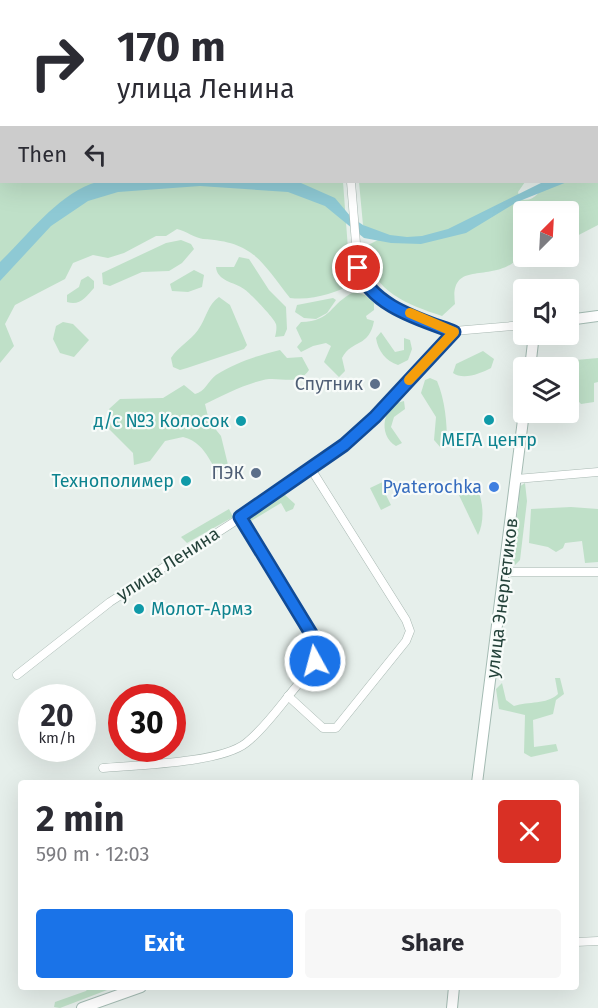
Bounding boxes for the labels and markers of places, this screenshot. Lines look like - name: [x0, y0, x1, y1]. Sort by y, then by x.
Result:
- pin: [332, 242, 383, 293]
- place label: Спутник: [295, 373, 364, 395]
- marker: Спутник: [368, 377, 382, 391]
- place label: д/с №3 Колосок: [94, 410, 230, 432]
- marker: МЕГА центр: [482, 413, 496, 427]
- marker: д/с №3 Колосок: [234, 414, 248, 428]
- place label: МЕГА центр: [441, 429, 537, 451]
- place label: ПЭК: [212, 462, 244, 484]
- marker: ПЭК: [249, 466, 263, 480]
- place label: Технополимер: [51, 470, 174, 492]
- marker: Технополимер: [179, 474, 193, 488]
- place label: Pyaterochka: [382, 476, 482, 498]
- marker: Pyaterochka: [487, 480, 501, 494]
- place label: Молот-Армз: [151, 598, 253, 620]
- marker: Молот-Армз: [132, 602, 146, 616]

